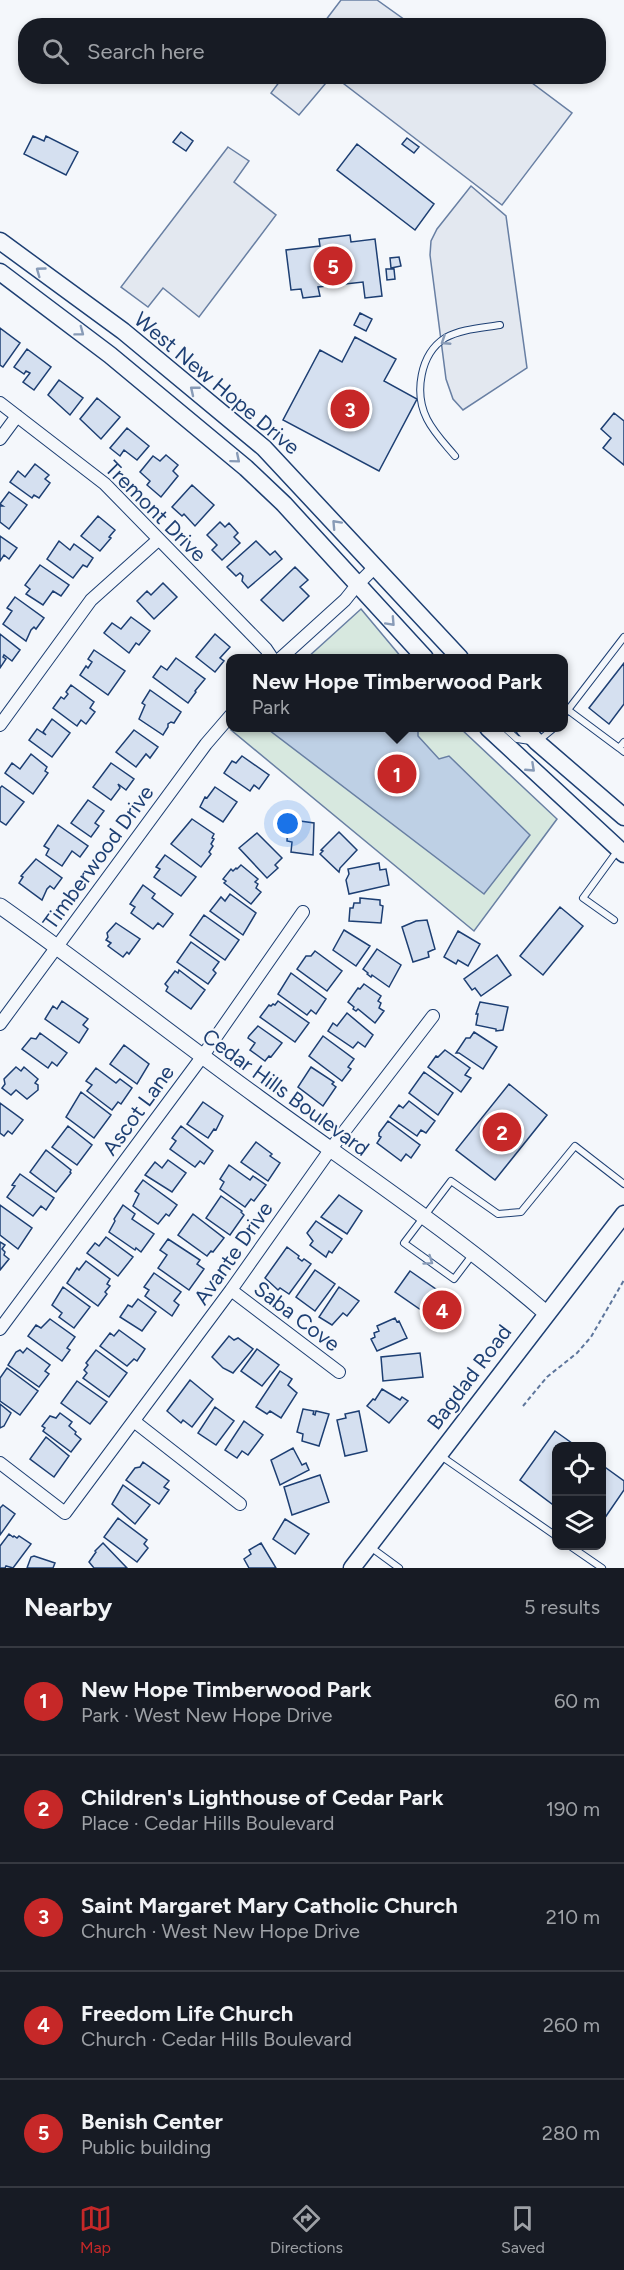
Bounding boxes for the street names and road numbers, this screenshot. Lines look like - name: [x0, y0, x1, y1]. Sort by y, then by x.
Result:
- street label: West New Hope Drive: [129, 306, 305, 460]
- street label: Tremont Drive: [100, 455, 212, 567]
- street label: Timberwood Drive: [37, 780, 159, 934]
- street label: Cedar Hills Boulevard: [198, 1023, 374, 1161]
- street label: Ascot Lane: [97, 1060, 179, 1160]
- street label: Avante Drive: [188, 1197, 278, 1309]
- street label: Saba Cove: [249, 1276, 345, 1356]
- street label: Bagdad Road: [421, 1320, 517, 1434]

